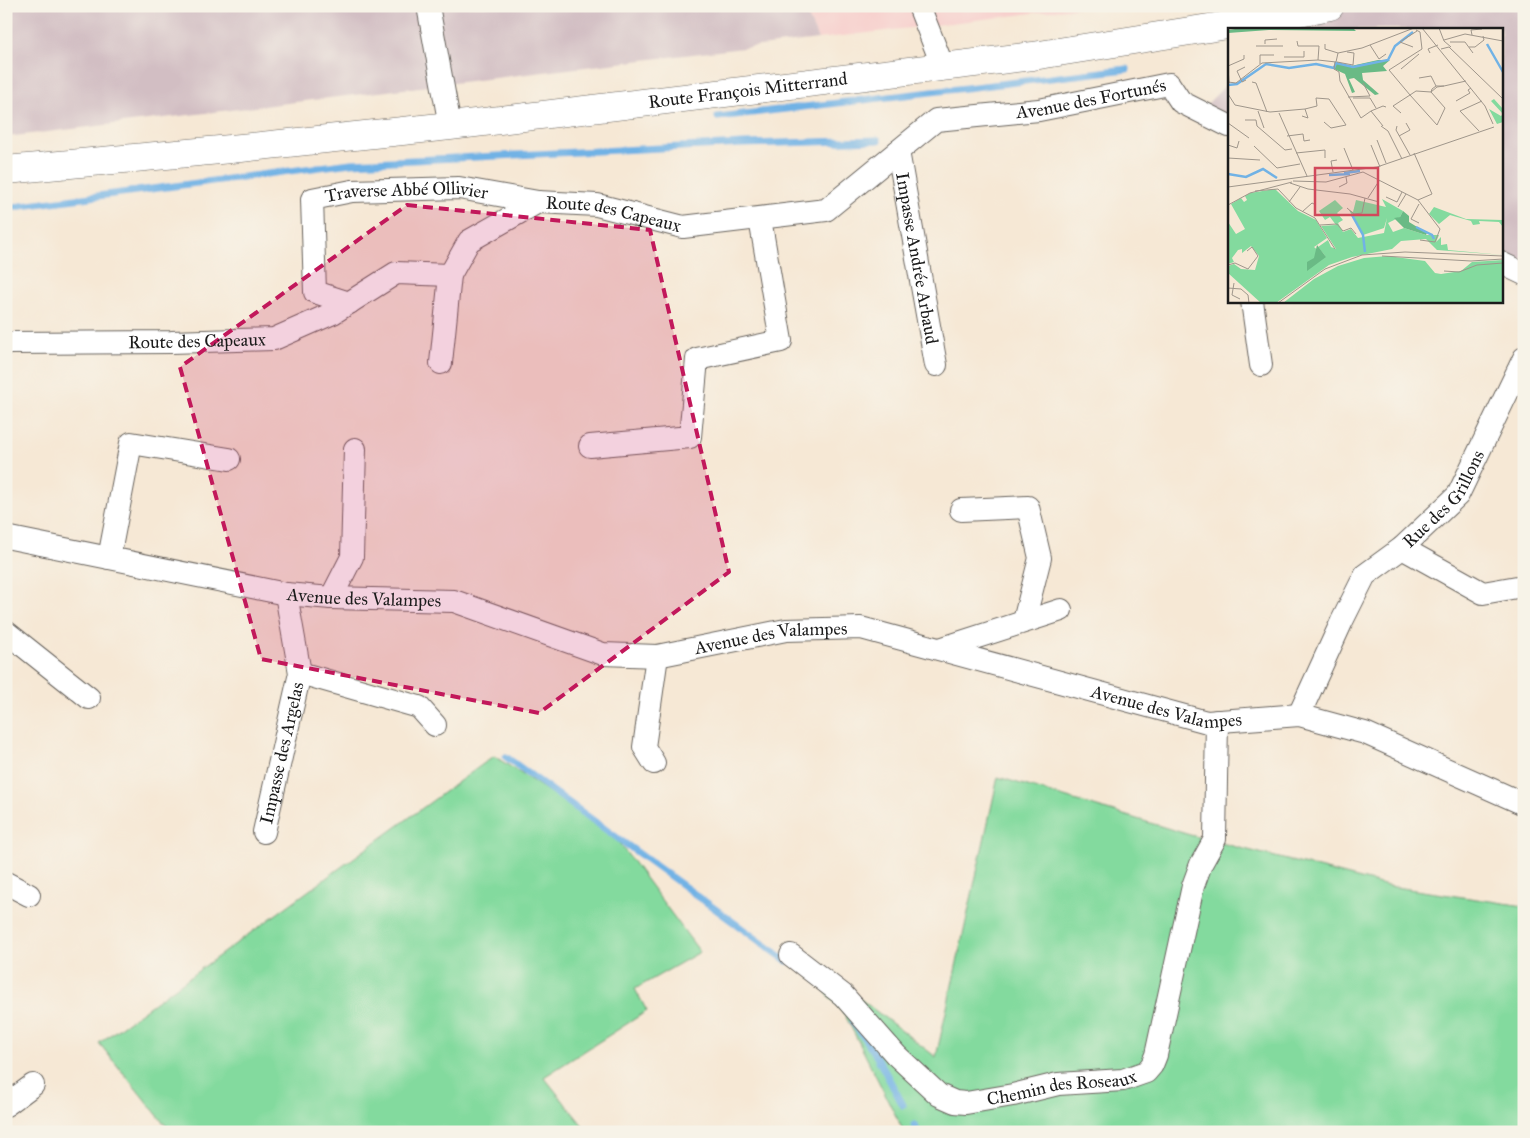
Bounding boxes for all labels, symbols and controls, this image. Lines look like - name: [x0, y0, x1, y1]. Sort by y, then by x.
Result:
- inset map: [1228, 28, 1502, 302]
- street label: Route François Mitterrand: [647, 67, 848, 113]
- street label: Avenue des Fortunés: [1014, 74, 1168, 123]
- street label: Impasse Andrée Arbaud: [891, 171, 943, 346]
- street label: Traverse Abbé Ollivier: [323, 177, 490, 207]
- street label: Route des Capeaux: [545, 191, 683, 237]
- street label: Route des Capeaux: [128, 328, 266, 353]
- street label: Rue des Grillons: [1398, 446, 1489, 552]
- street label: Avenue des Valampes: [285, 583, 442, 612]
- street label: Avenue des Valampes: [692, 617, 848, 659]
- street label: Impasse des Argelas: [255, 680, 309, 826]
- street label: Avenue des Valampes: [1088, 680, 1243, 733]
- street label: Chemin des Roseaux: [985, 1065, 1140, 1110]

